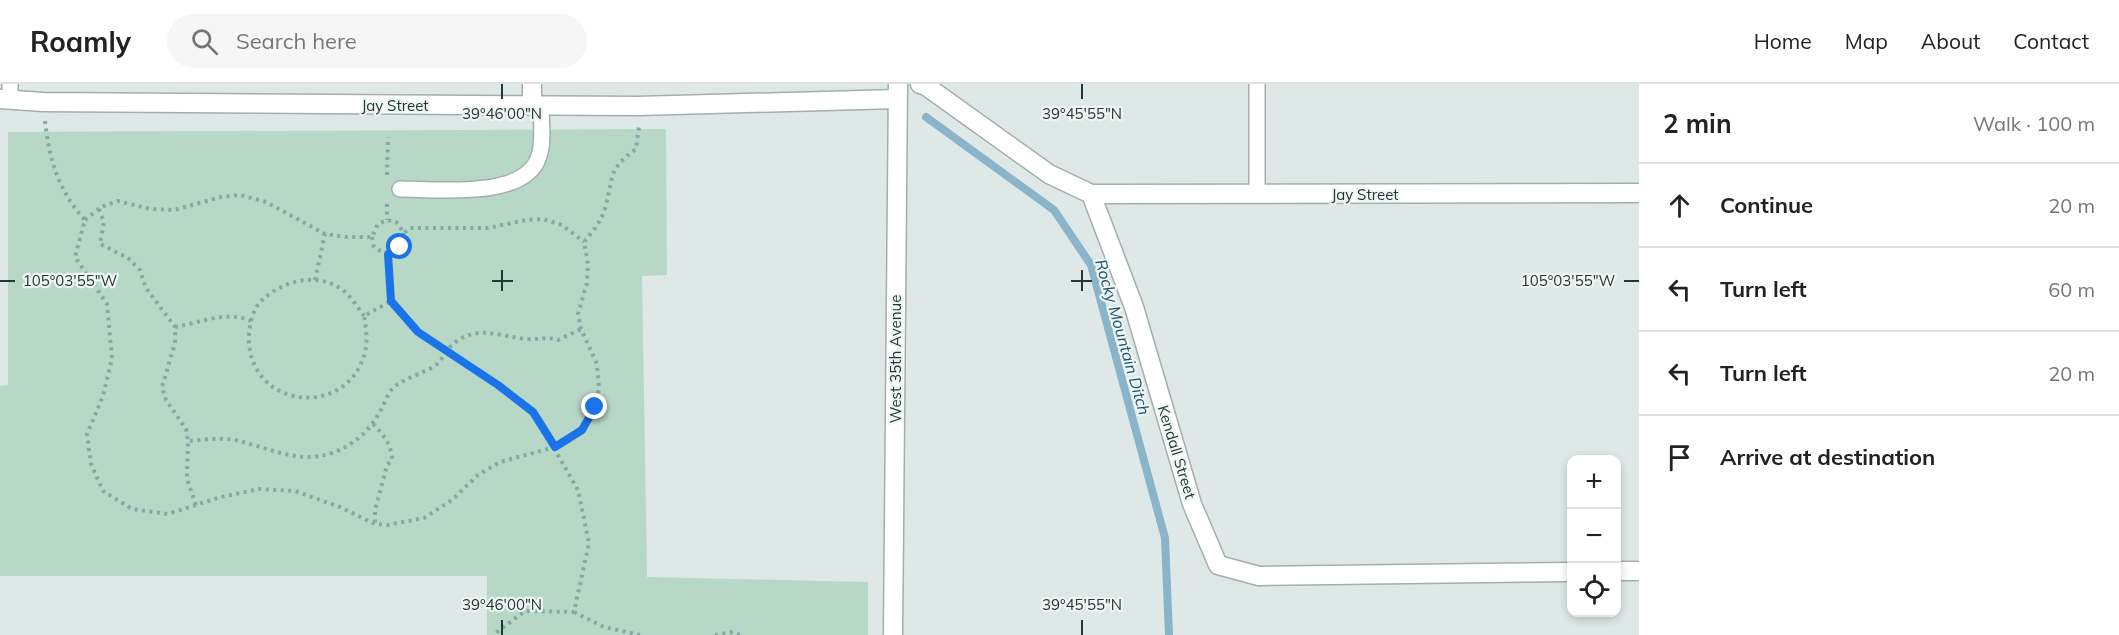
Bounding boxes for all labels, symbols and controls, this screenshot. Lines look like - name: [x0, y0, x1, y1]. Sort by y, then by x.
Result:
- search box: [167, 14, 587, 68]
- text: Roamly: [30, 24, 131, 59]
- icon: search: [188, 25, 221, 58]
- text: Search here: [236, 27, 357, 55]
- text: Home: [1754, 28, 1812, 54]
- text: Map: [1845, 28, 1888, 54]
- text: About: [1921, 28, 1980, 54]
- text: Contact: [2013, 28, 2089, 54]
- street label: Jay Street: [361, 96, 429, 115]
- text: 39°46'00"N: [462, 104, 542, 123]
- text: 39°45'55"N: [1042, 104, 1122, 123]
- text: 2 min: [1663, 107, 1732, 140]
- text: Walk · 100 m: [1973, 111, 2095, 136]
- street label: Jay Street: [1331, 185, 1399, 204]
- icon: ahead: [1663, 189, 1696, 222]
- text: Continue: [1720, 191, 1813, 219]
- text: 20 m: [2048, 193, 2095, 218]
- route start: [386, 233, 412, 259]
- water label: Rocky Mountain Ditch: [1091, 257, 1155, 417]
- text: 105°03'55"W: [23, 271, 118, 290]
- text: 105°03'55"W: [1521, 271, 1616, 290]
- icon: left: [1663, 273, 1696, 306]
- text: Turn left: [1720, 275, 1807, 303]
- text: 60 m: [2048, 277, 2095, 302]
- street label: West 35th Avenue: [886, 295, 905, 423]
- icon: left: [1663, 357, 1696, 390]
- text: Turn left: [1720, 359, 1807, 387]
- text: 20 m: [2048, 361, 2095, 386]
- route end: [581, 393, 607, 419]
- street label: Kendall Street: [1154, 403, 1200, 501]
- icon: arrive: [1663, 441, 1696, 474]
- text: Arrive at destination: [1720, 443, 1935, 471]
- map controls: [1567, 455, 1621, 617]
- button: +: [1567, 455, 1621, 509]
- button: −: [1567, 509, 1621, 563]
- button: locate: [1567, 563, 1621, 617]
- text: 39°46'00"N: [462, 595, 542, 614]
- text: 39°45'55"N: [1042, 595, 1122, 614]

